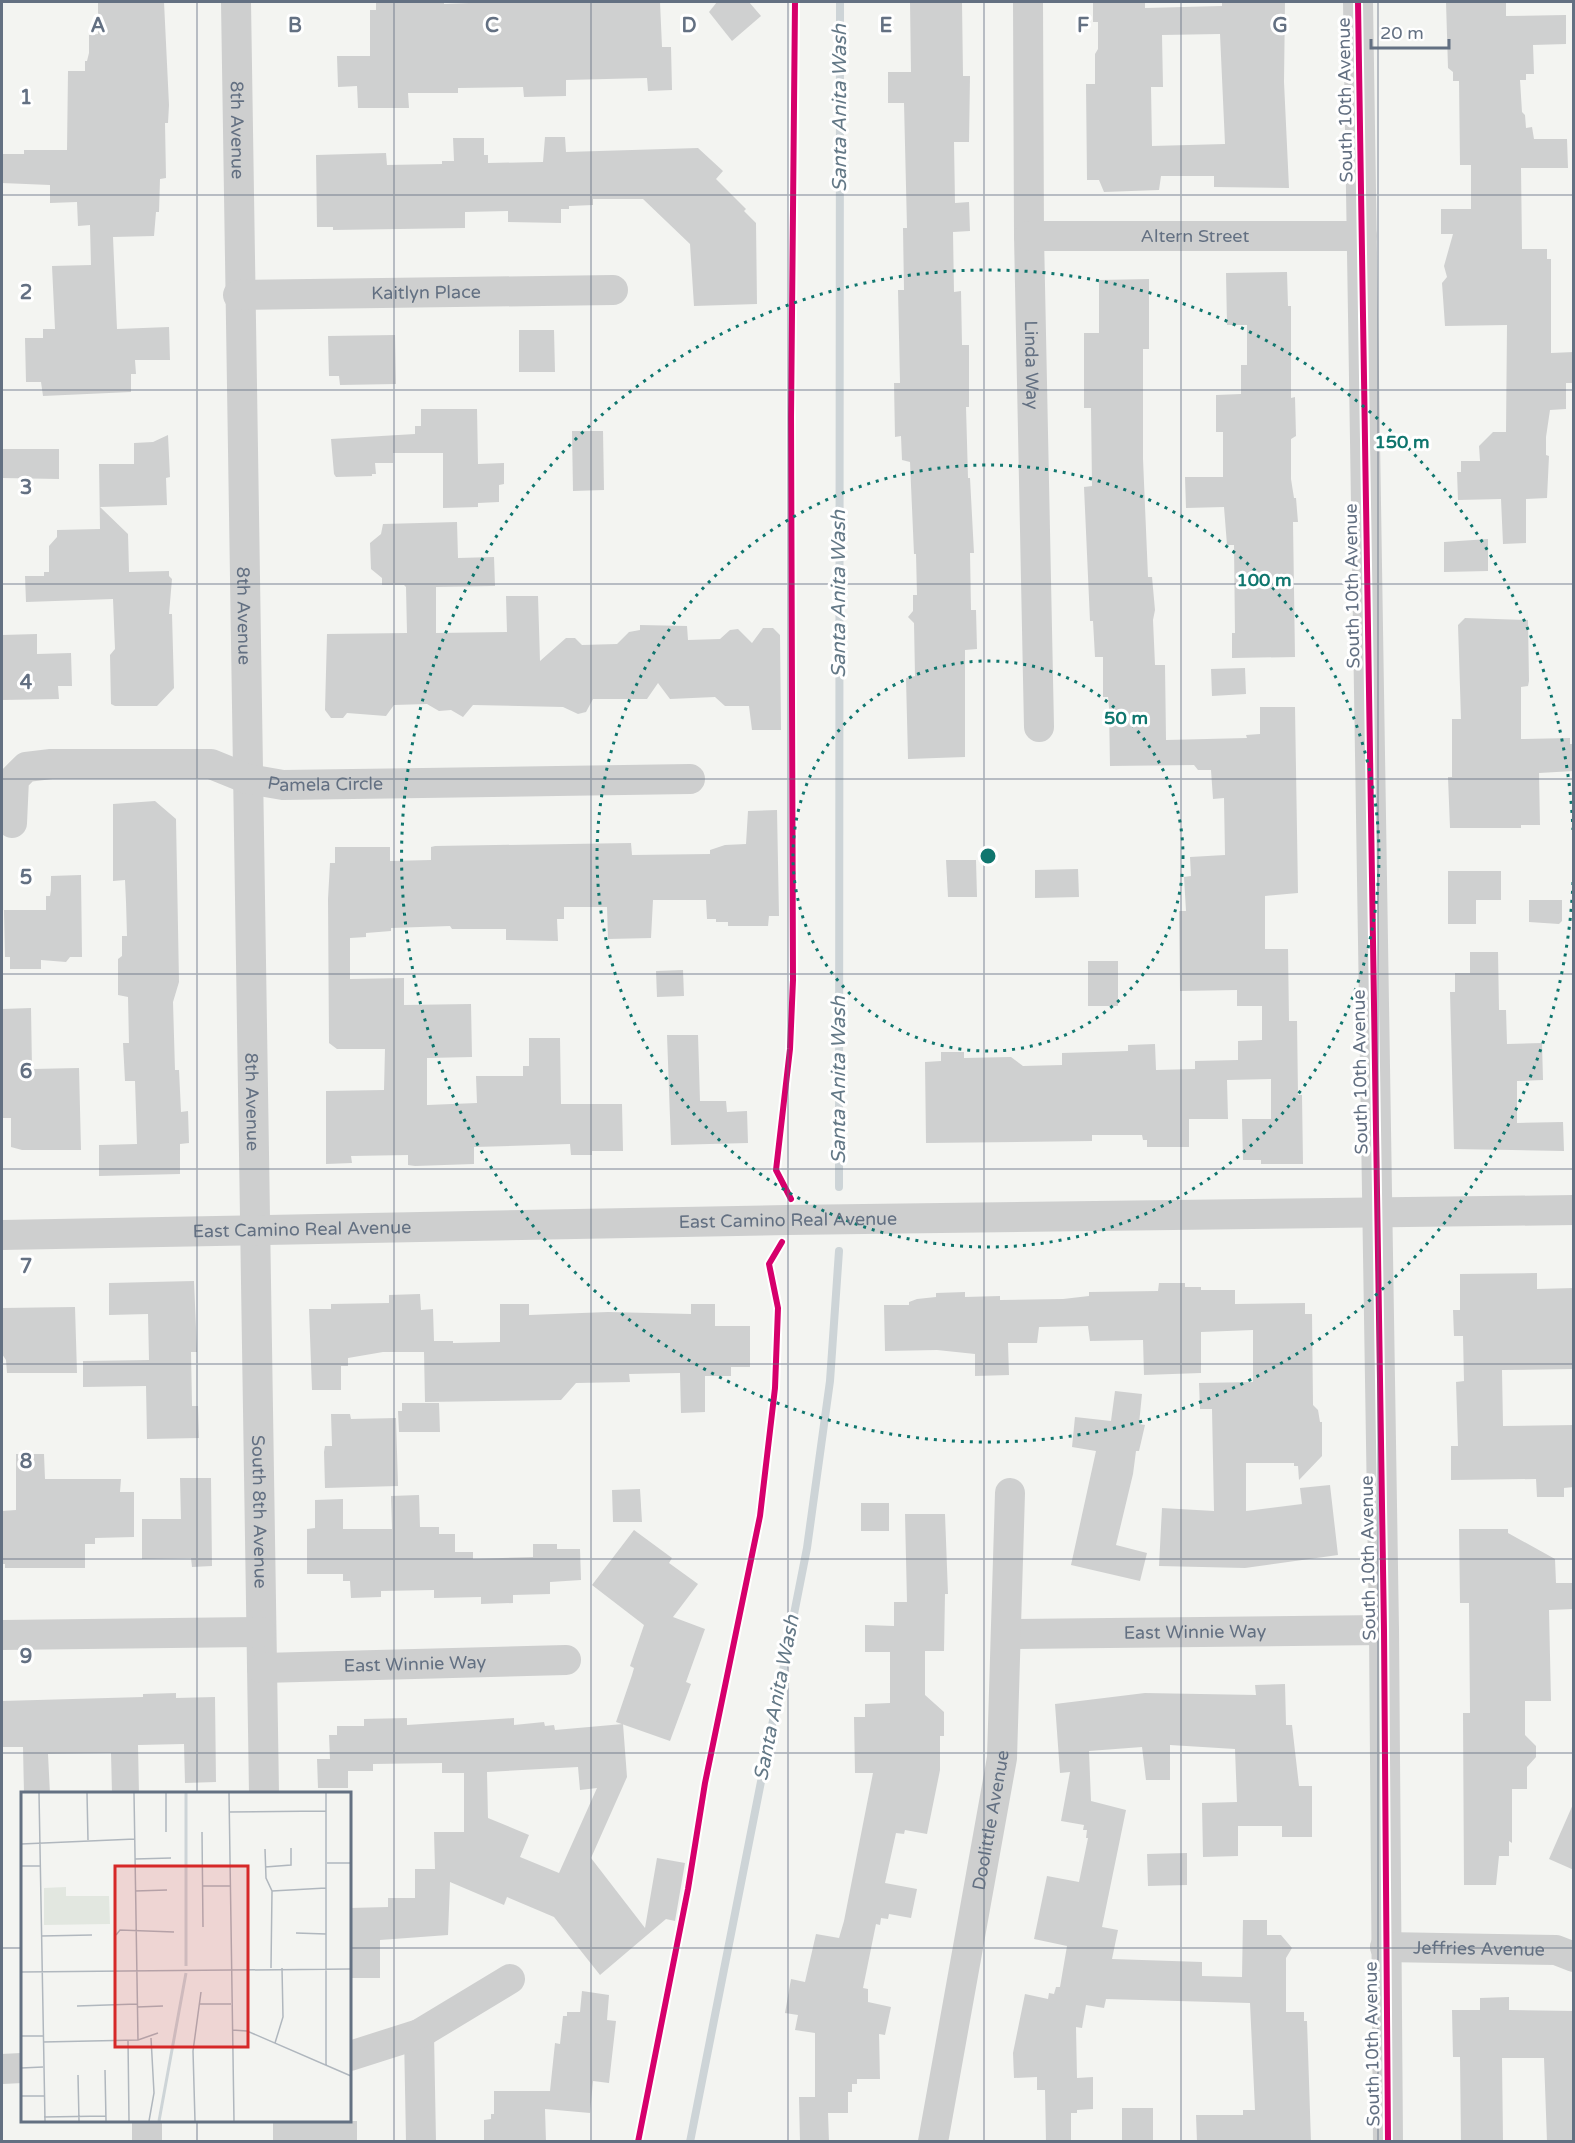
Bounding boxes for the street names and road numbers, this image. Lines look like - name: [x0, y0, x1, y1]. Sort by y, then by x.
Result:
- street label: South 10th Avenue: [1333, 17, 1357, 183]
- street label: 8th Avenue: [226, 81, 249, 179]
- street label: Altern Street: [1141, 225, 1250, 247]
- street label: Kaitlyn Place: [371, 281, 481, 304]
- street label: Linda Way: [1020, 320, 1044, 410]
- street label: South 10th Avenue: [1340, 503, 1364, 669]
- street label: 8th Avenue: [232, 567, 256, 665]
- street label: Pamela Circle: [266, 772, 383, 796]
- street label: South 10th Avenue: [1348, 989, 1372, 1155]
- street label: 8th Avenue: [240, 1052, 264, 1151]
- street label: East Camino Real Avenue: [678, 1208, 897, 1233]
- street label: East Camino Real Avenue: [192, 1216, 411, 1242]
- street label: South 8th Avenue: [247, 1435, 272, 1589]
- street label: South 10th Avenue: [1356, 1475, 1380, 1641]
- street label: East Winnie Way: [1124, 1620, 1267, 1644]
- street label: East Winnie Way: [343, 1651, 487, 1677]
- street label: Doolittle Avenue: [967, 1750, 1013, 1892]
- street label: Jeffries Avenue: [1413, 1936, 1545, 1961]
- street label: South 10th Avenue: [1360, 1961, 1384, 2127]

